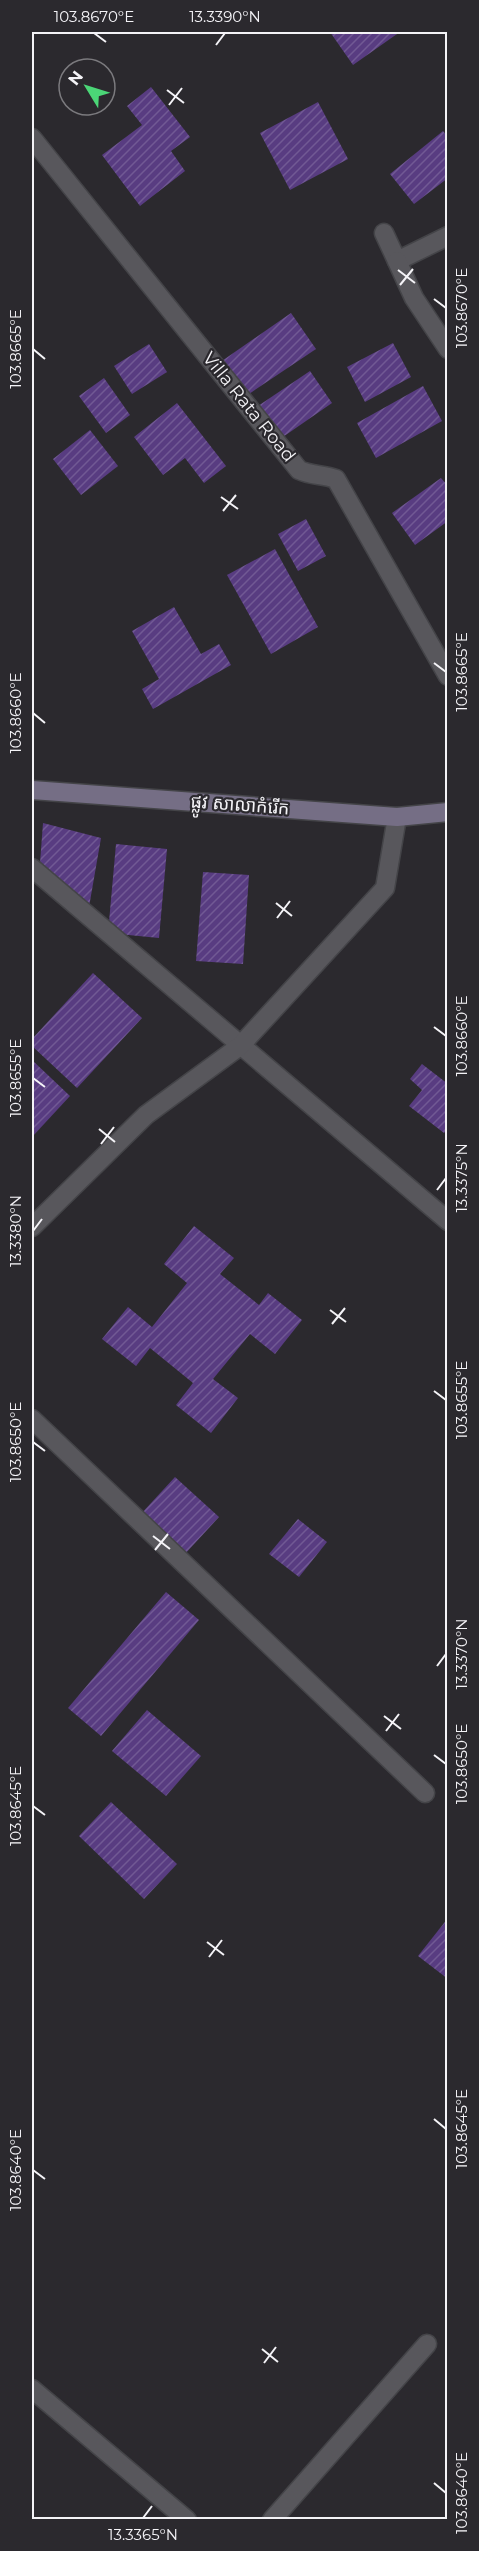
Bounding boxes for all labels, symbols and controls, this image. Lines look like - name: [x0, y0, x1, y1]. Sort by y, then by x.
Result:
- text: 103.8670°E: [54, 7, 134, 26]
- text: 13.3390°N: [189, 7, 261, 26]
- north arrow: [57, 57, 117, 117]
- text: N: [64, 67, 87, 89]
- text: 103.8670°E: [452, 268, 471, 348]
- text: 103.8665°E: [6, 309, 25, 389]
- street label: Villa Rata Road: [198, 348, 300, 466]
- text: 103.8665°E: [452, 632, 471, 712]
- text: 103.8660°E: [6, 672, 25, 754]
- street label: ផ្លូវ សាលាកំរើក: [189, 791, 290, 825]
- text: 103.8660°E: [452, 995, 471, 1077]
- text: 103.8655°E: [6, 1039, 25, 1117]
- text: 13.3375°N: [452, 1143, 471, 1213]
- text: 13.3380°N: [6, 1195, 25, 1267]
- text: 103.8655°E: [452, 1361, 471, 1439]
- text: 103.8650°E: [6, 1402, 25, 1482]
- text: 13.3370°N: [452, 1619, 471, 1689]
- text: 103.8650°E: [452, 1724, 471, 1804]
- text: 103.8645°E: [6, 1766, 25, 1846]
- text: 103.8645°E: [452, 2089, 471, 2169]
- text: 103.8640°E: [6, 2129, 25, 2211]
- text: 103.8640°E: [452, 2452, 471, 2534]
- text: 13.3365°N: [108, 2525, 178, 2544]

